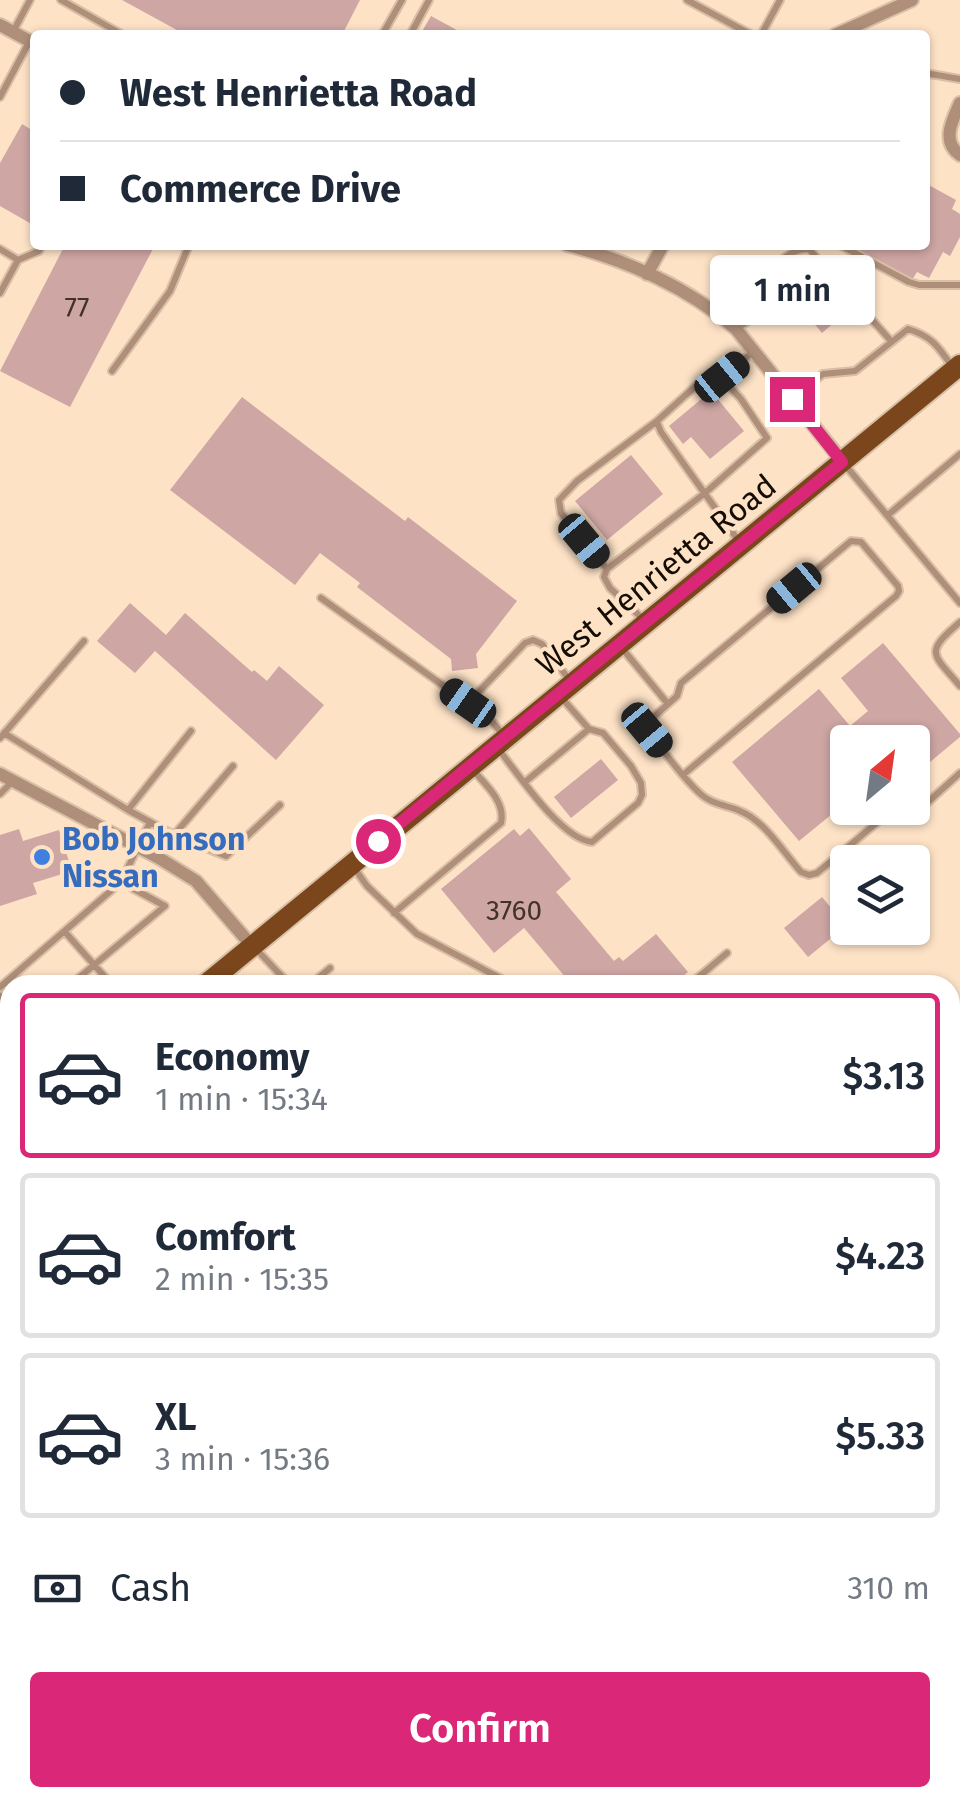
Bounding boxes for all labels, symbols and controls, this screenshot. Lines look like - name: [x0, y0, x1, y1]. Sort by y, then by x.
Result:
- text: West Henrietta Road: [120, 70, 477, 116]
- text: Commerce Drive: [120, 166, 401, 212]
- callout: 1 min: [710, 254, 874, 324]
- text: 1 min: [754, 271, 831, 309]
- house number: 77: [65, 291, 89, 324]
- car: [689, 346, 755, 408]
- route end: [770, 377, 815, 422]
- street label: West Henrietta Road: [528, 467, 784, 683]
- car: [553, 508, 615, 574]
- car: [761, 557, 827, 619]
- car: [435, 674, 501, 732]
- car: [616, 697, 678, 763]
- north arrow: [830, 725, 930, 825]
- map controls: [830, 725, 930, 945]
- route start: [356, 819, 401, 864]
- place label: Bob Johnson Nissan: [62, 820, 246, 895]
- button: layers: [830, 845, 930, 945]
- marker: Bob Johnson Nissan: [31, 846, 53, 868]
- house number: 3760: [486, 894, 542, 927]
- icon: car: [35, 1031, 125, 1121]
- text: Economy: [155, 1034, 310, 1080]
- text: $3.13: [843, 1053, 925, 1099]
- text: 1 min · 15:34: [155, 1080, 328, 1118]
- icon: car: [35, 1211, 125, 1301]
- text: Comfort: [155, 1214, 296, 1260]
- text: $4.23: [835, 1233, 925, 1279]
- text: 2 min · 15:35: [155, 1260, 329, 1298]
- icon: car: [35, 1391, 125, 1481]
- text: XL: [155, 1394, 197, 1440]
- text: $5.33: [835, 1413, 925, 1459]
- text: 3 min · 15:36: [155, 1440, 330, 1478]
- icon: cash: [30, 1561, 85, 1616]
- text: Cash: [110, 1565, 191, 1611]
- text: 310 m: [847, 1569, 930, 1607]
- button: Confirm: [30, 1672, 930, 1787]

